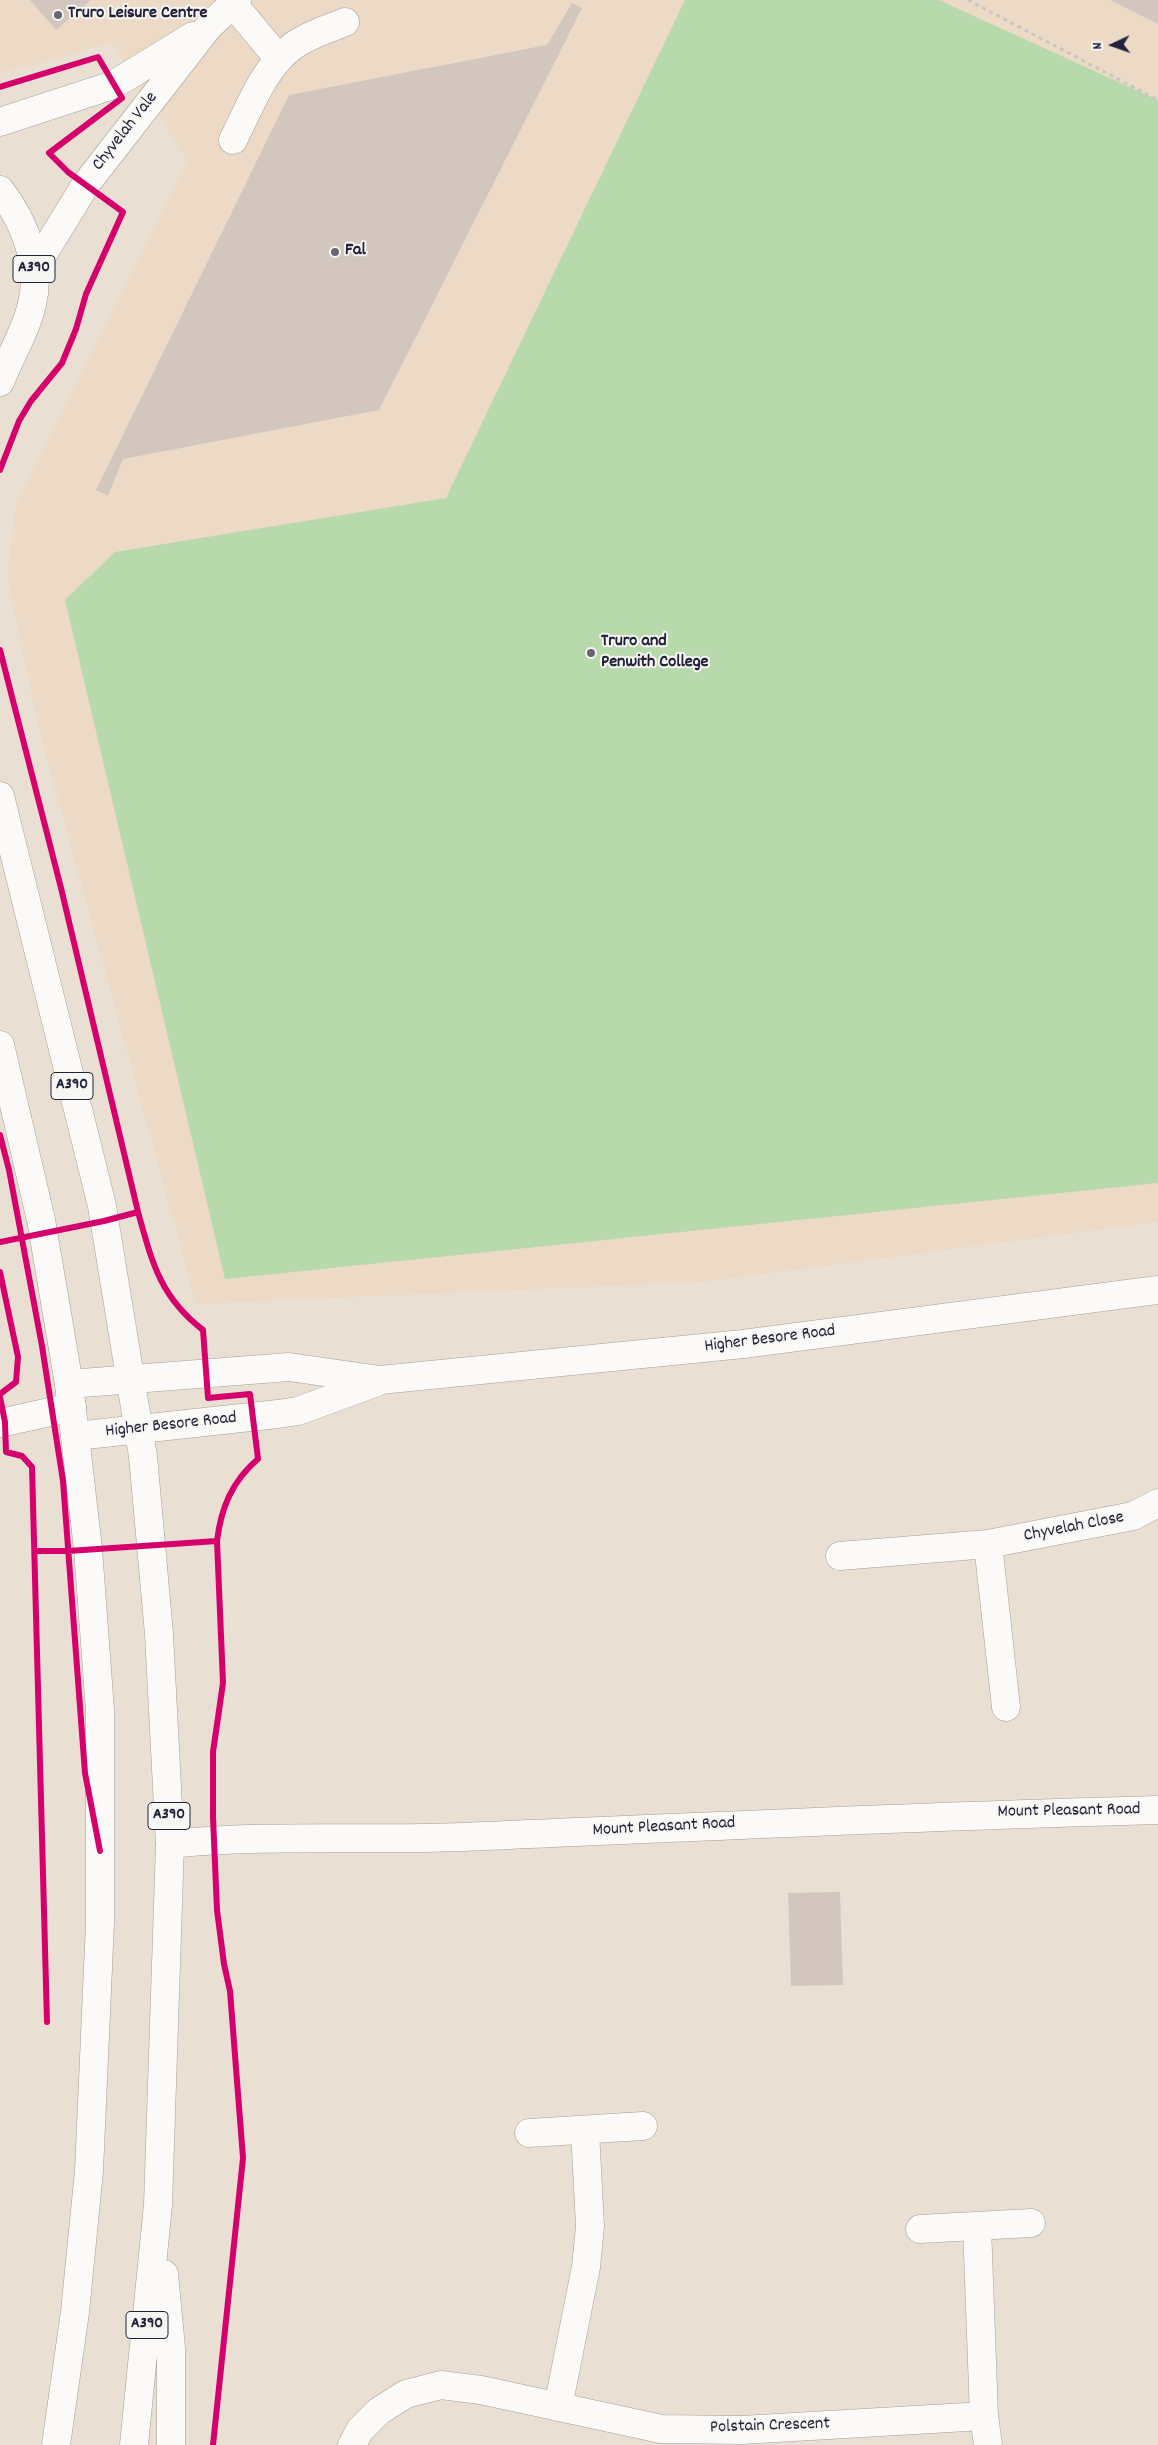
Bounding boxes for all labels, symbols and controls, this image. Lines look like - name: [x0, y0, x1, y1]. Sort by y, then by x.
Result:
- place label: Truro Leisure Centre: [68, 4, 207, 26]
- marker: Truro Leisure Centre: [52, 9, 64, 21]
- north arrow: [1088, 20, 1138, 70]
- text: N: [1088, 42, 1108, 50]
- street label: Chyvelah Vale: [88, 88, 164, 176]
- place label: Fal: [345, 241, 366, 263]
- marker: Fal: [329, 246, 341, 258]
- road number: A390: [13, 255, 55, 282]
- place label: Truro and Penwith College: [601, 632, 708, 674]
- marker: Truro and Penwith College: [585, 647, 597, 659]
- road number: A390: [51, 1072, 93, 1100]
- street label: Higher Besore Road: [703, 1321, 837, 1359]
- street label: Higher Besore Road: [104, 1408, 238, 1444]
- street label: Chyvelah Close: [1022, 1508, 1126, 1548]
- street label: Mount Pleasant Road: [997, 1800, 1141, 1824]
- road number: A390: [148, 1802, 190, 1830]
- street label: Mount Pleasant Road: [592, 1813, 736, 1843]
- road number: A390: [126, 2312, 168, 2338]
- street label: Polstain Crescent: [710, 2414, 830, 2440]

